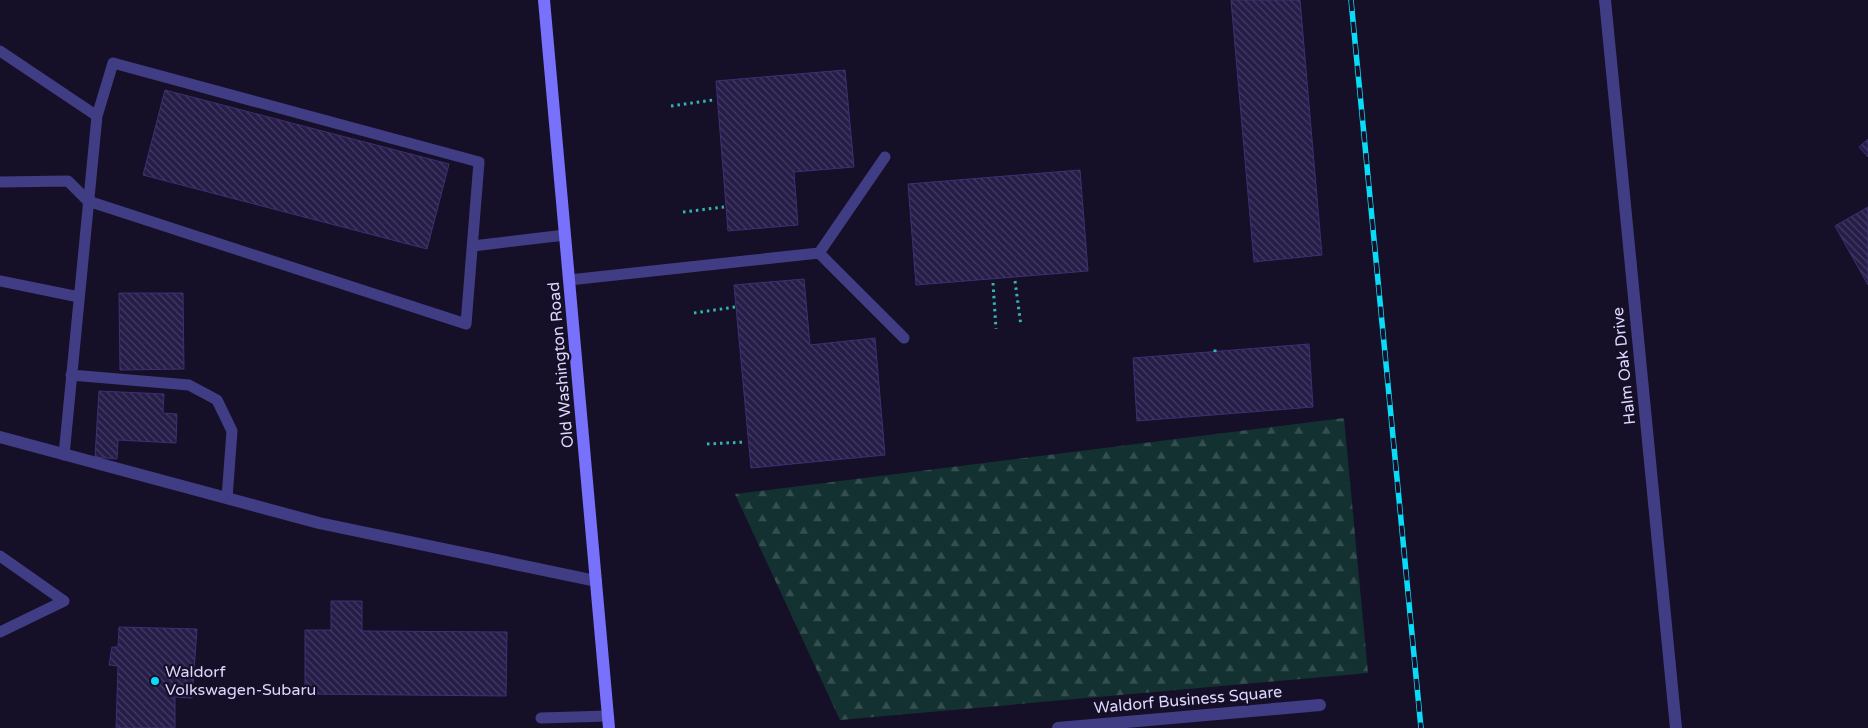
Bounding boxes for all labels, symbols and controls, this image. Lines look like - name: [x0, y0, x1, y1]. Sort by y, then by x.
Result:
- street label: Old Washington Road: [544, 281, 578, 449]
- street label: Halm Oak Drive: [1608, 306, 1640, 426]
- place label: Waldorf Volkswagen-Subaru: [165, 662, 316, 700]
- marker: Waldorf Volkswagen-Subaru: [149, 675, 161, 687]
- street label: Waldorf Business Square: [1093, 682, 1283, 718]

